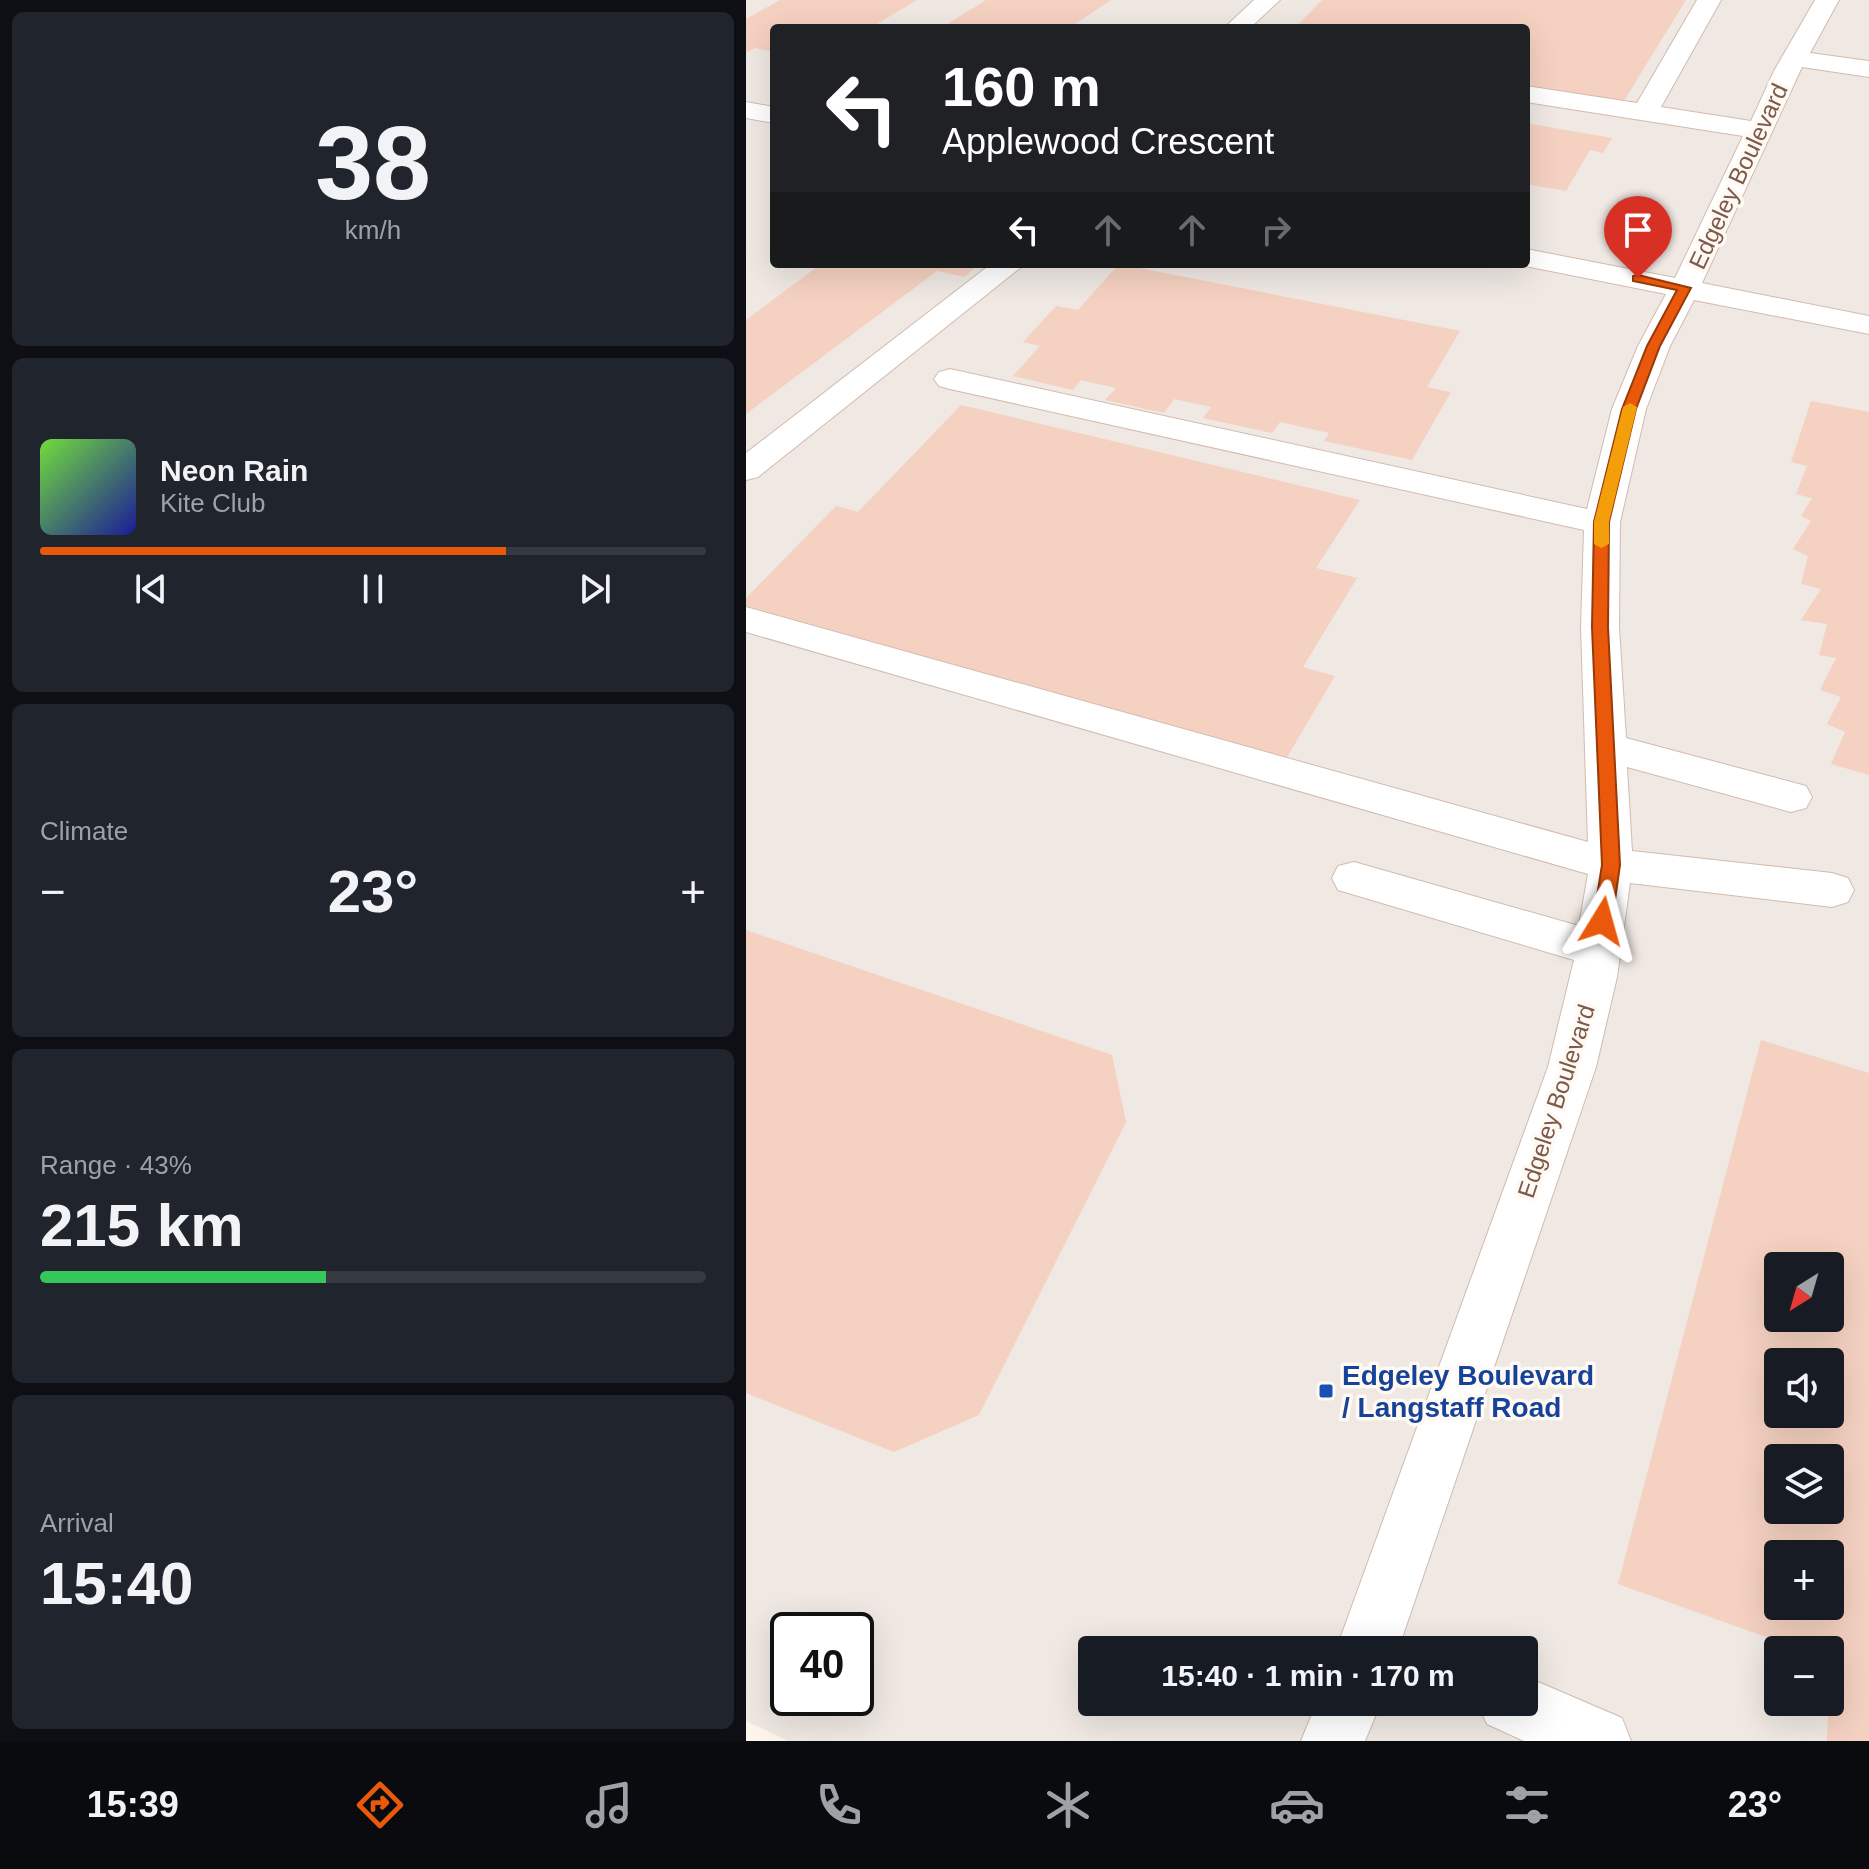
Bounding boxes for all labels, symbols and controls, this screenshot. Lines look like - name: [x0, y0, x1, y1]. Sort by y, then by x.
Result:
- text: 160 m: [942, 55, 1101, 118]
- icon: left: [810, 56, 914, 160]
- street label: Edgeley Boulevard: [1683, 79, 1793, 273]
- text: 38: [315, 105, 431, 221]
- text: Applewood Crescent: [942, 121, 1274, 162]
- pin: [1604, 196, 1672, 278]
- icon: left: [1002, 208, 1046, 252]
- icon: ahead: [1086, 208, 1130, 252]
- icon: ahead: [1170, 208, 1214, 252]
- icon: right: [1254, 208, 1298, 252]
- icon: arrive: [1616, 208, 1660, 252]
- text: km/h: [345, 215, 401, 245]
- text: Neon Rain: [160, 454, 308, 487]
- text: Kite Club: [160, 488, 266, 518]
- icon: previous: [129, 567, 173, 611]
- icon: pause: [351, 567, 395, 611]
- icon: next: [573, 567, 617, 611]
- text: Climate: [40, 816, 128, 846]
- text: 23°: [328, 858, 418, 925]
- text: −: [40, 867, 66, 916]
- text: +: [680, 867, 706, 916]
- position arrow: [1560, 879, 1644, 963]
- street label: Edgeley Boulevard: [1512, 1001, 1600, 1201]
- text: Range · 43%: [40, 1150, 192, 1180]
- text: 215 km: [40, 1192, 244, 1259]
- north arrow: [1764, 1252, 1844, 1332]
- map controls: [1764, 1252, 1844, 1716]
- button: sound: [1764, 1348, 1844, 1428]
- place label: Edgeley Boulevard / Langstaff Road: [1342, 1360, 1594, 1423]
- marker: Edgeley Boulevard / Langstaff Road: [1317, 1382, 1335, 1400]
- button: layers: [1764, 1444, 1844, 1524]
- text: Arrival: [40, 1508, 114, 1538]
- button: +: [1764, 1540, 1844, 1620]
- text: 15:40: [40, 1550, 193, 1617]
- speed limit sign: 40: [770, 1612, 874, 1716]
- button: −: [1764, 1636, 1844, 1716]
- text: 15:40 · 1 min · 170 m: [1161, 1659, 1455, 1692]
- icon: directions: [352, 1777, 408, 1833]
- icon: music: [581, 1777, 637, 1833]
- icon: phone: [811, 1777, 867, 1833]
- icon: climate: [1040, 1777, 1096, 1833]
- icon: car: [1269, 1777, 1325, 1833]
- icon: filters: [1499, 1777, 1555, 1833]
- text: 15:39: [87, 1784, 179, 1825]
- text: 23°: [1728, 1784, 1782, 1825]

